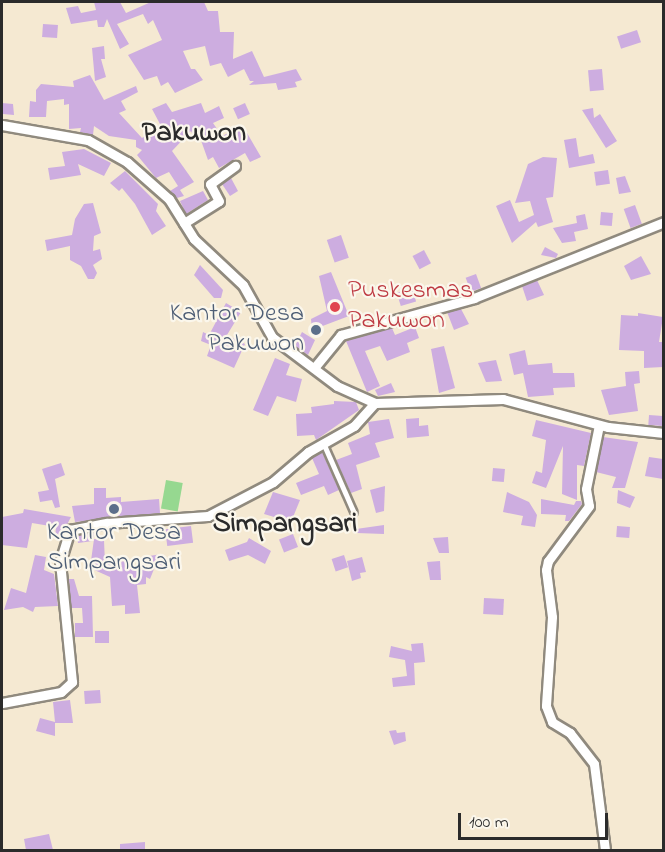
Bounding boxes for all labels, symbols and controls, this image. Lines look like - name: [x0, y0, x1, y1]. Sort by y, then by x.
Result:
- district label: Pakuwon: [142, 117, 246, 151]
- place label: Puskesmas Pakuwon: [348, 276, 473, 338]
- marker: Puskesmas Pakuwon: [326, 298, 344, 316]
- place label: Kantor Desa Pakuwon: [170, 299, 304, 360]
- marker: Kantor Desa Pakuwon: [309, 323, 323, 337]
- marker: Kantor Desa Simpangsari: [107, 502, 121, 516]
- district label: Simpangsari: [213, 508, 357, 542]
- place label: Kantor Desa Simpangsari: [47, 518, 181, 580]
- scale bar: [461, 801, 611, 839]
- text: 100 m: [469, 810, 509, 836]

